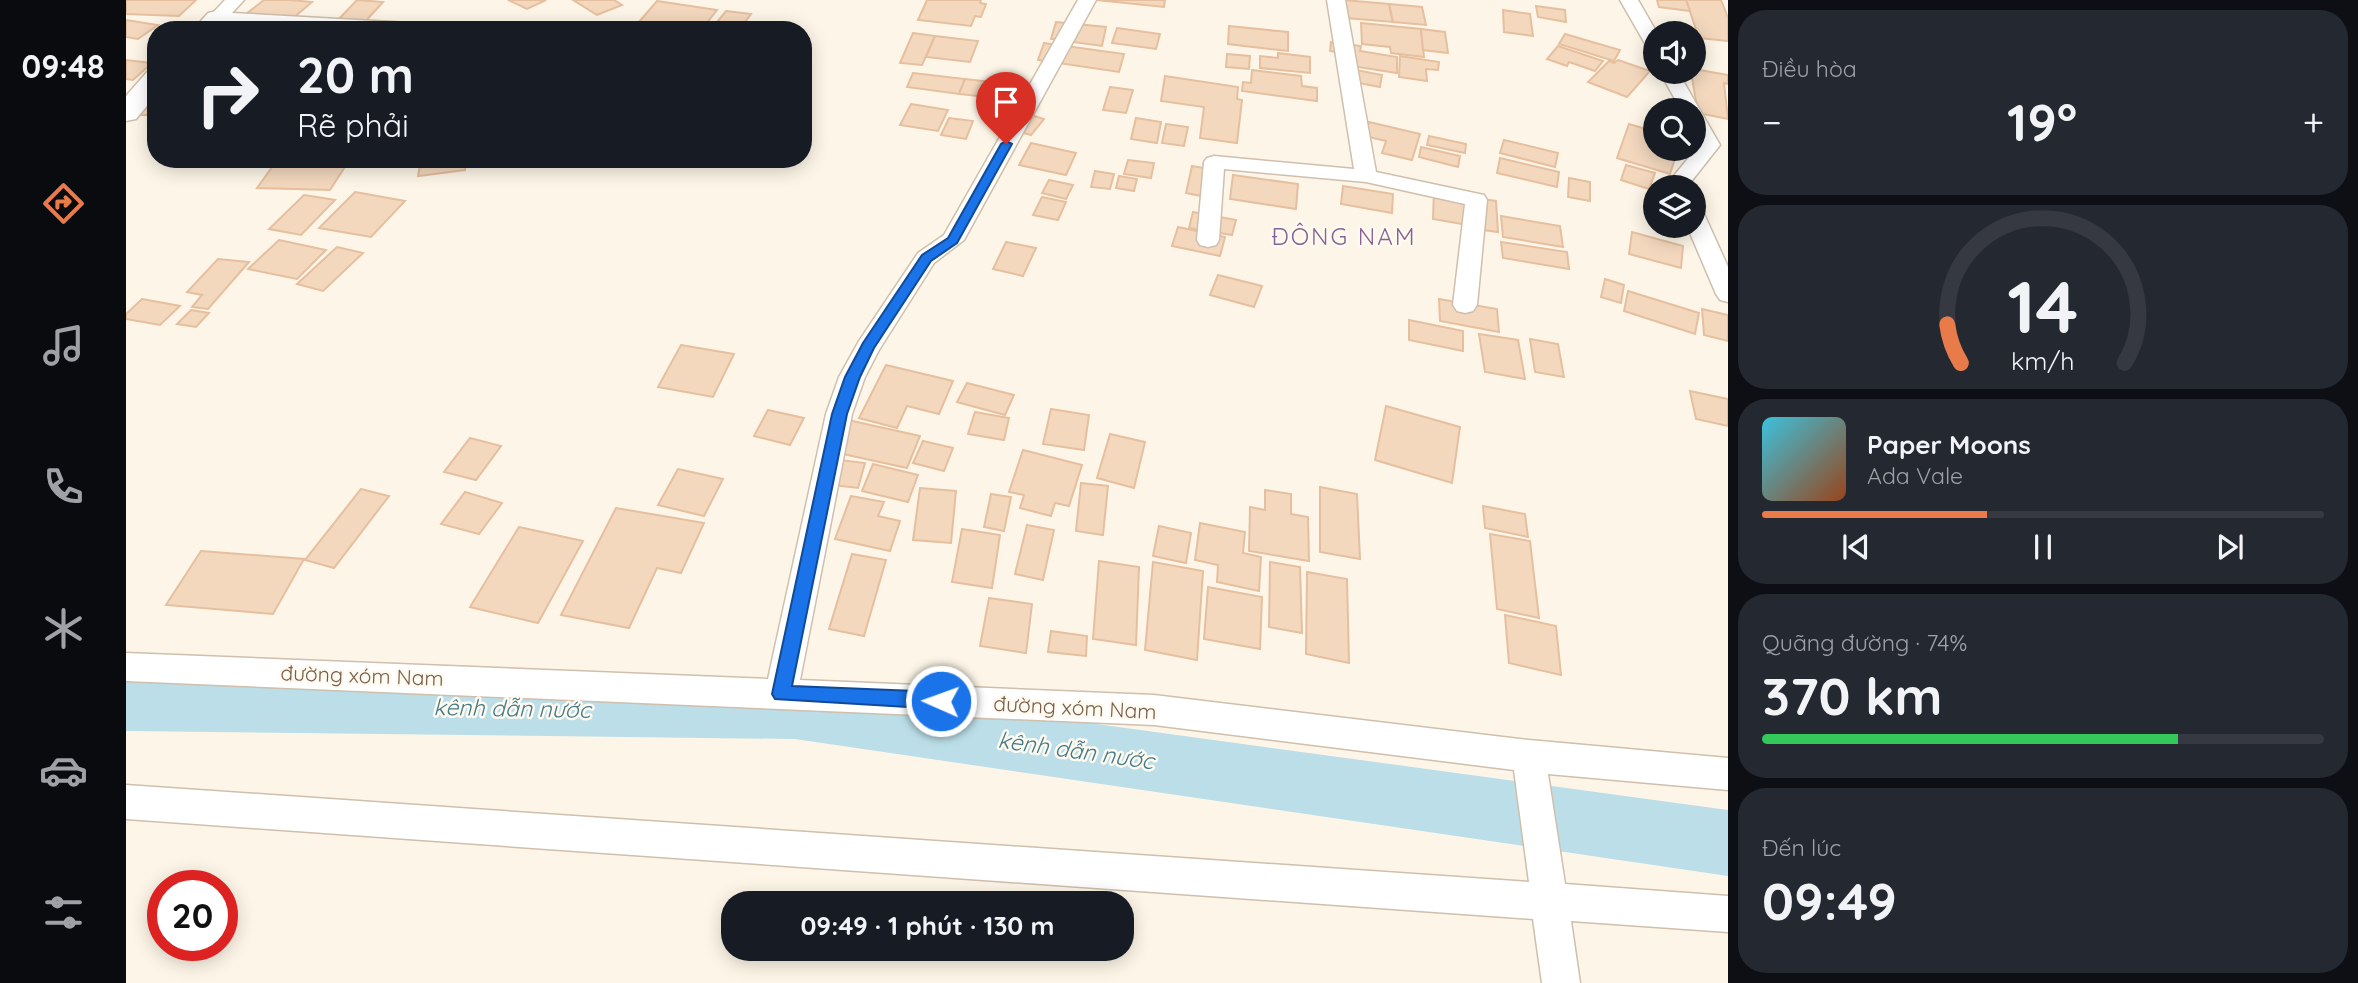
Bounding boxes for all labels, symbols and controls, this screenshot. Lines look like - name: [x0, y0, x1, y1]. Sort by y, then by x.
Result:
- map controls: [1643, 21, 1706, 238]
- button: sound: [1643, 21, 1706, 84]
- text: 20 m: [297, 44, 414, 105]
- text: 09:48: [22, 46, 104, 86]
- icon: right: [182, 49, 273, 140]
- text: Điều hòa: [1762, 54, 1857, 83]
- pin: [976, 72, 1036, 144]
- icon: arrive: [987, 83, 1025, 121]
- text: 19°: [2007, 89, 2077, 154]
- button: search: [1643, 98, 1706, 161]
- text: −: [1762, 98, 1782, 146]
- text: +: [2303, 98, 2324, 146]
- text: Rẽ phải: [297, 105, 409, 145]
- button: layers: [1643, 175, 1706, 238]
- icon: directions: [39, 179, 88, 228]
- district label: ĐÔNG NAM: [1271, 221, 1417, 251]
- text: 14: [2007, 260, 2079, 351]
- icon: music: [39, 321, 88, 370]
- text: km/h: [2011, 345, 2075, 376]
- text: Paper Moons: [1867, 428, 2031, 461]
- text: Ada Vale: [1867, 461, 1963, 490]
- icon: phone: [39, 462, 88, 511]
- icon: previous: [1837, 528, 1875, 566]
- icon: pause: [2024, 528, 2062, 566]
- icon: next: [2211, 528, 2249, 566]
- icon: climate: [39, 604, 88, 653]
- text: Quãng đường · 74%: [1762, 628, 1967, 657]
- street label: đường xóm Nam: [280, 659, 444, 691]
- text: 370 km: [1762, 663, 1943, 728]
- position arrow: [904, 664, 978, 738]
- street label: đường xóm Nam: [993, 690, 1157, 724]
- water label: kênh dẫn nước: [433, 692, 593, 724]
- water label: kênh dẫn nước: [996, 725, 1158, 776]
- icon: car: [39, 746, 88, 795]
- text: Đến lúc: [1762, 833, 1841, 862]
- text: 09:49: [1762, 868, 1897, 933]
- speed limit sign: 20: [147, 870, 238, 961]
- icon: filters: [39, 888, 88, 937]
- text: 09:49 · 1 phút · 130 m: [800, 909, 1055, 942]

